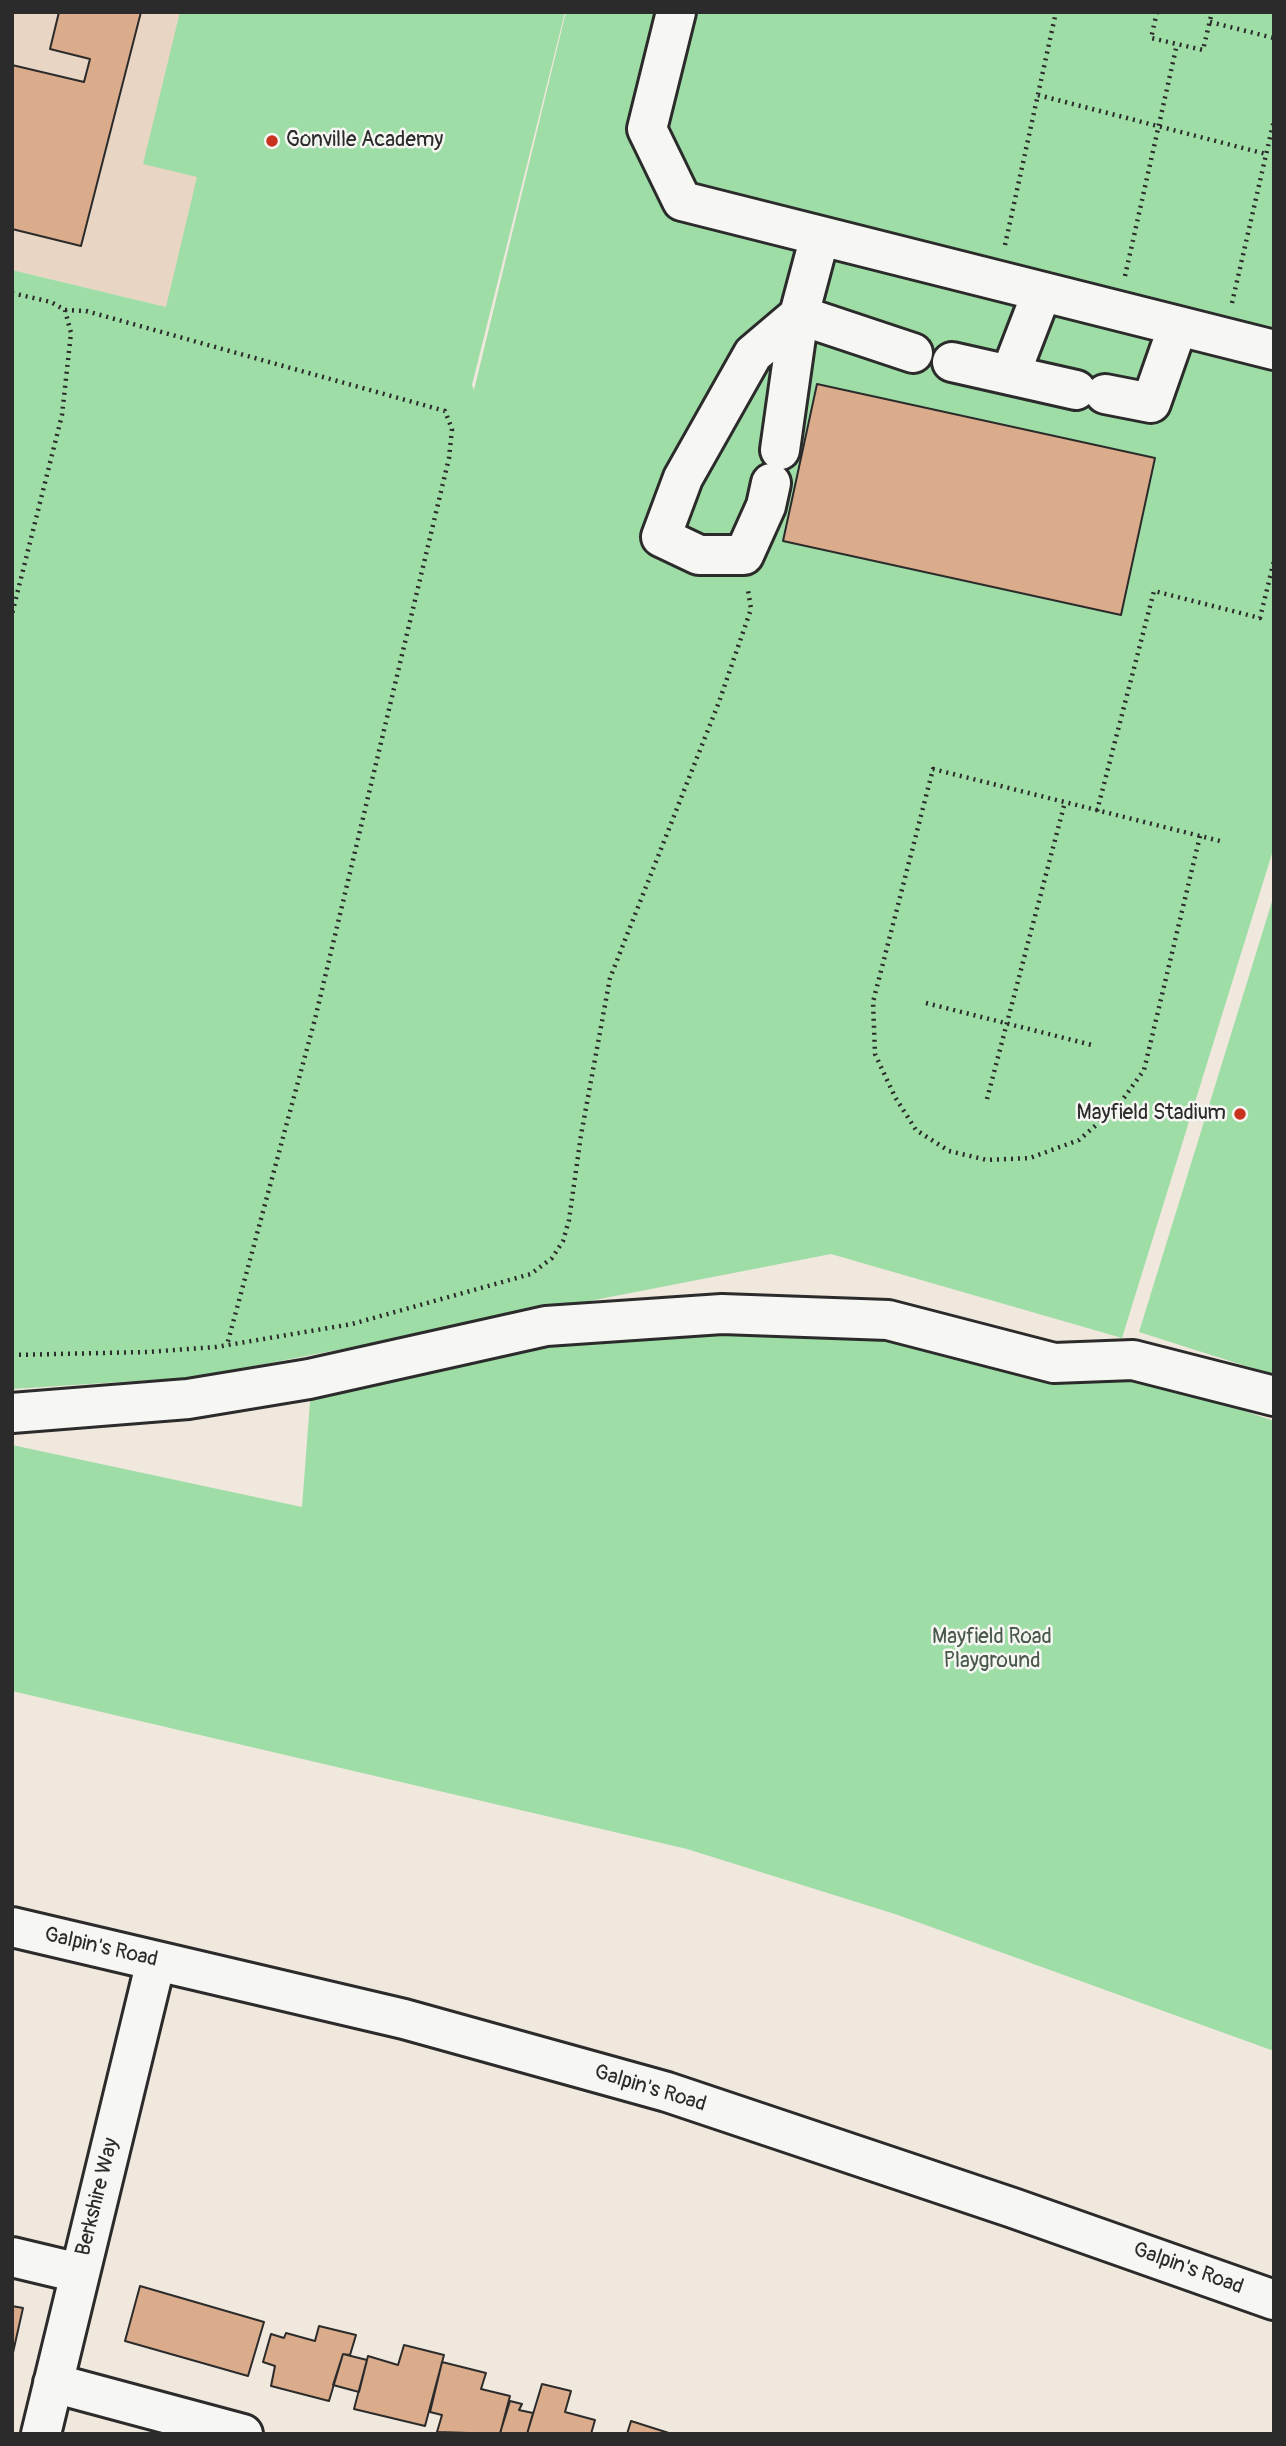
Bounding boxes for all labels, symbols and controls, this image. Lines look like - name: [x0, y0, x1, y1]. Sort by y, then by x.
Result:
- place label: Gonville Academy: [286, 128, 443, 154]
- marker: Gonville Academy: [264, 133, 280, 149]
- place label: Mayfield Stadium: [1077, 1101, 1226, 1127]
- marker: Mayfield Stadium: [1232, 1106, 1248, 1122]
- park label: Mayfield Road Playground: [932, 1625, 1052, 1675]
- street label: Galpin's Road: [42, 1923, 160, 1973]
- street label: Galpin's Road: [591, 2060, 709, 2118]
- street label: Berkshire Way: [71, 2136, 125, 2258]
- street label: Galpin's Road: [1129, 2237, 1247, 2301]

